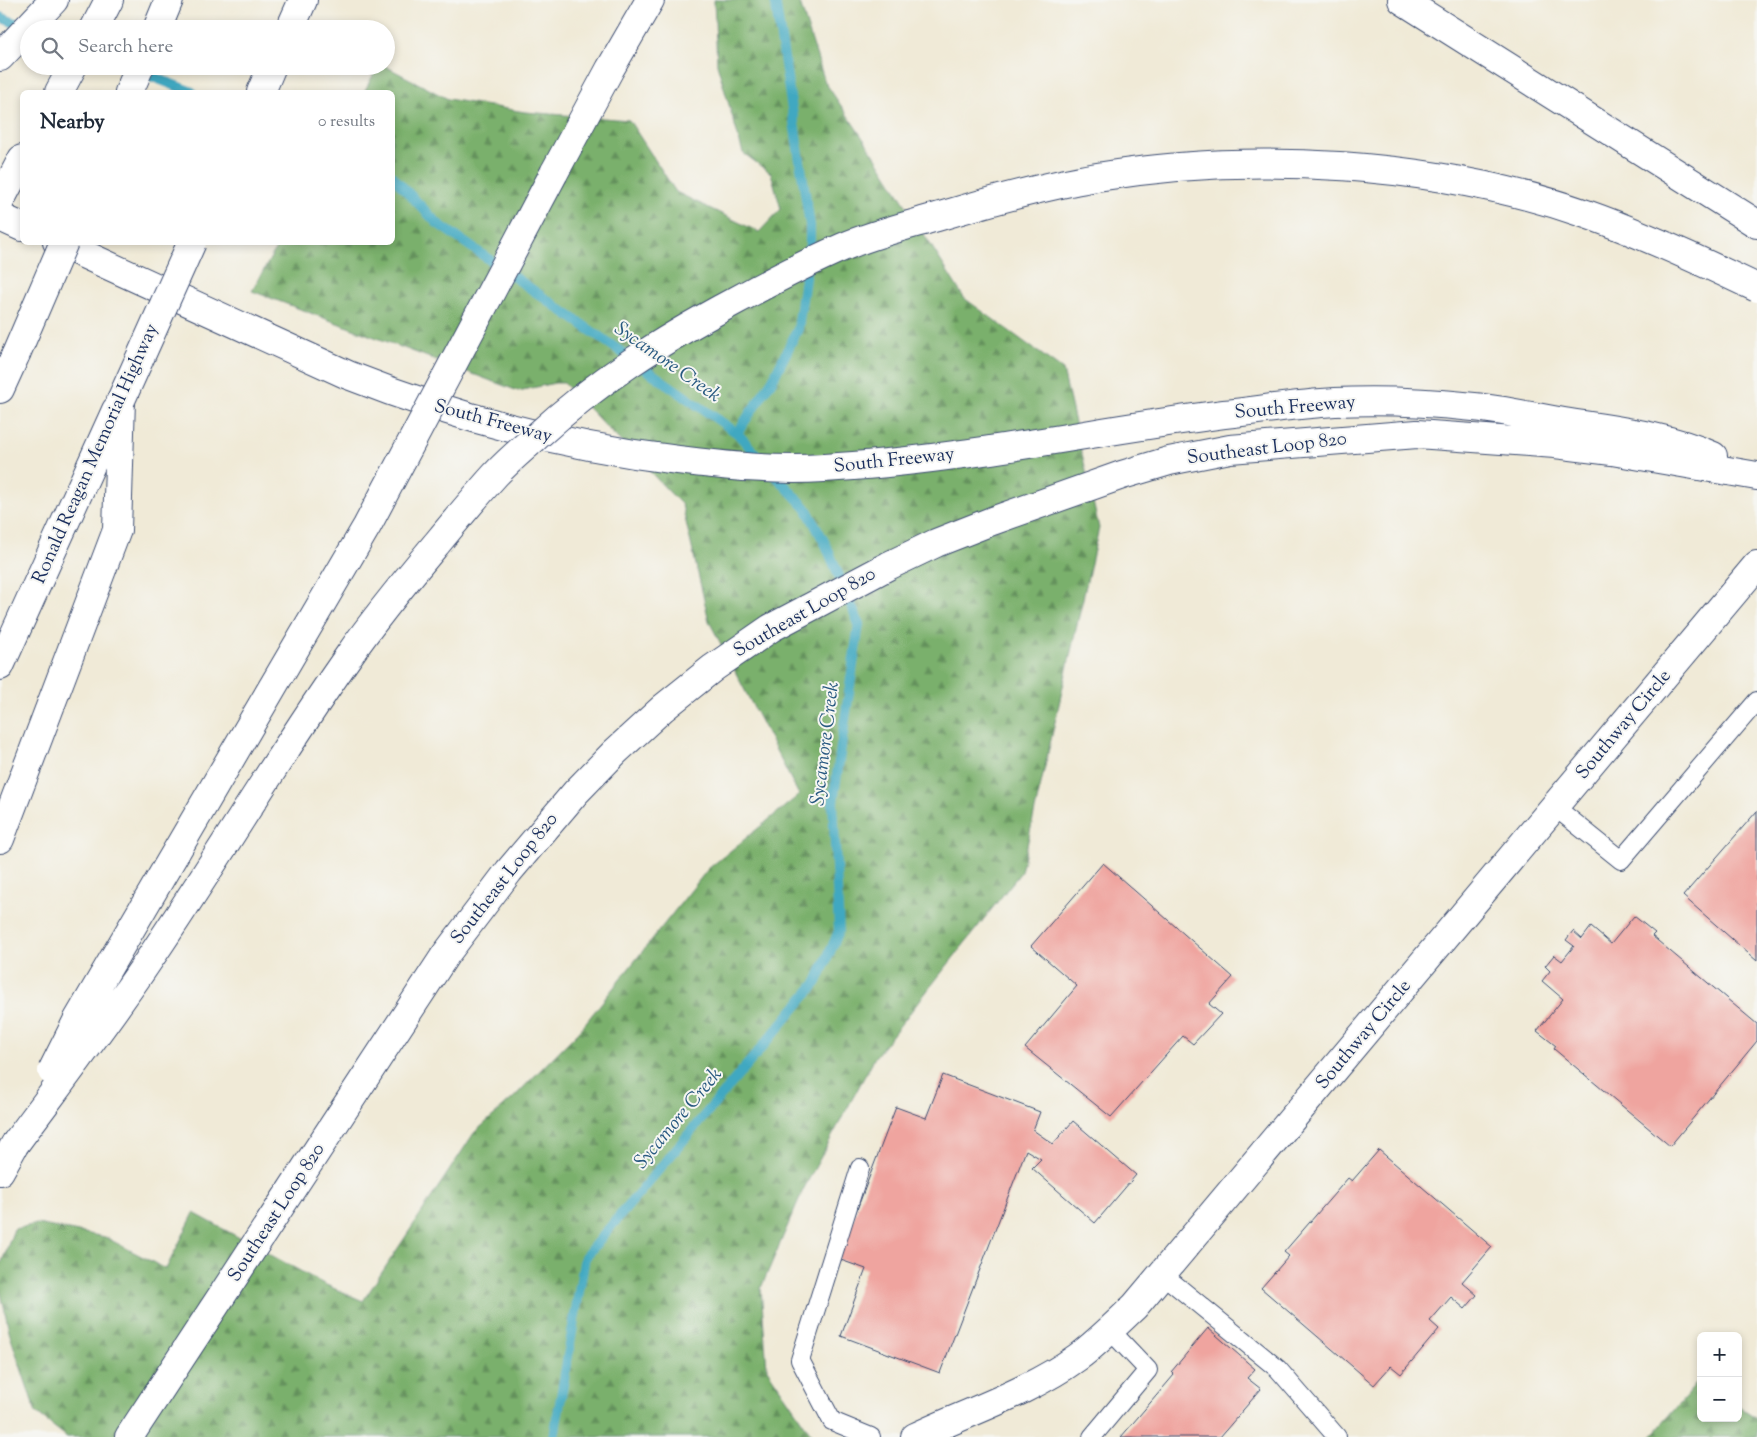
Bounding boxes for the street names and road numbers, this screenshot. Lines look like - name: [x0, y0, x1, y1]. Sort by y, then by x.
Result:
- street label: Ronald Reagan Memorial Highway: [26, 319, 166, 588]
- street label: South Freeway: [1233, 389, 1357, 427]
- street label: South Freeway: [431, 393, 556, 451]
- street label: Southeast Loop 820: [1186, 426, 1348, 472]
- street label: South Freeway: [832, 441, 956, 481]
- street label: Southeast Loop 820: [729, 561, 881, 665]
- street label: Southway Circle: [1570, 664, 1678, 786]
- street label: Southeast Loop 820: [445, 807, 565, 951]
- street label: Southway Circle: [1310, 974, 1418, 1096]
- street label: Southeast Loop 820: [222, 1138, 332, 1288]

